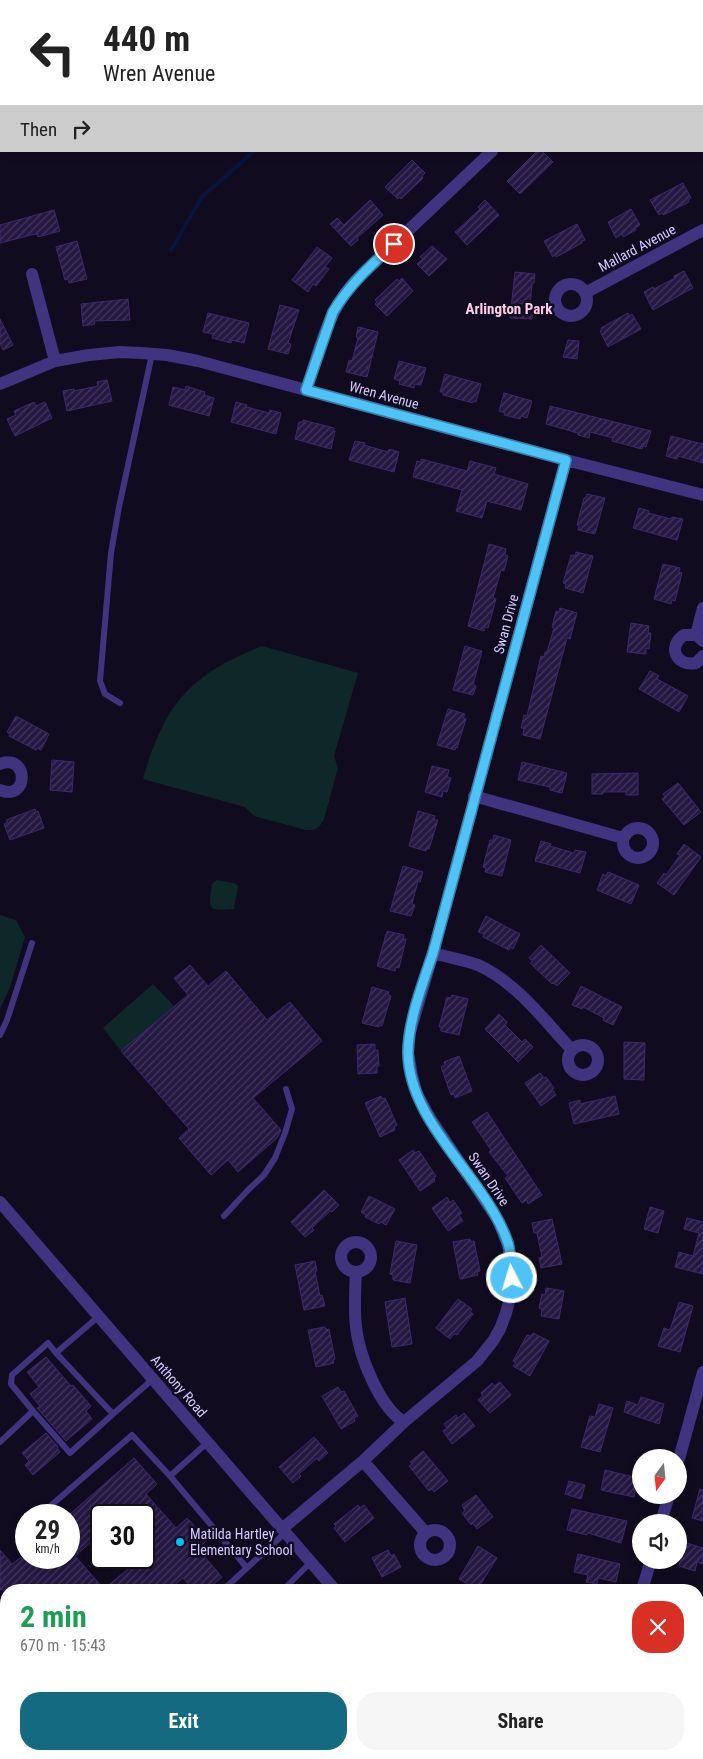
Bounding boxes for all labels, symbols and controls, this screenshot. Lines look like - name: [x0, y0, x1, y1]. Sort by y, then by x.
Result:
- text: 440 m: [103, 19, 190, 60]
- icon: left: [20, 20, 85, 85]
- text: Wren Avenue: [103, 61, 215, 86]
- icon: right: [67, 115, 95, 143]
- text: Then: [20, 118, 57, 141]
- street label: Mallard Avenue: [596, 221, 679, 275]
- pin: [373, 223, 415, 265]
- icon: arrive: [380, 230, 408, 258]
- district label: Arlington Park: [466, 300, 553, 318]
- street label: Wren Avenue: [347, 378, 421, 412]
- street label: Swan Drive: [490, 592, 522, 656]
- street label: Swan Drive: [465, 1149, 513, 1209]
- position arrow: [485, 1251, 537, 1303]
- street label: Anthony Road: [148, 1352, 210, 1420]
- north arrow: [632, 1449, 688, 1504]
- map controls: [632, 1449, 687, 1569]
- speed limit sign: 30: [90, 1504, 155, 1569]
- button: sound: [632, 1514, 687, 1569]
- text: 29: [35, 1516, 60, 1545]
- place label: Matilda Hartley Elementary School: [190, 1526, 293, 1558]
- marker: Matilda Hartley Elementary School: [174, 1536, 186, 1548]
- text: km/h: [35, 1542, 60, 1556]
- text: 2 min: [20, 1599, 87, 1634]
- button: close: [632, 1601, 684, 1653]
- text: 670 m · 15:43: [20, 1636, 106, 1655]
- button: Exit: [20, 1692, 347, 1750]
- button: Share: [357, 1692, 684, 1750]

